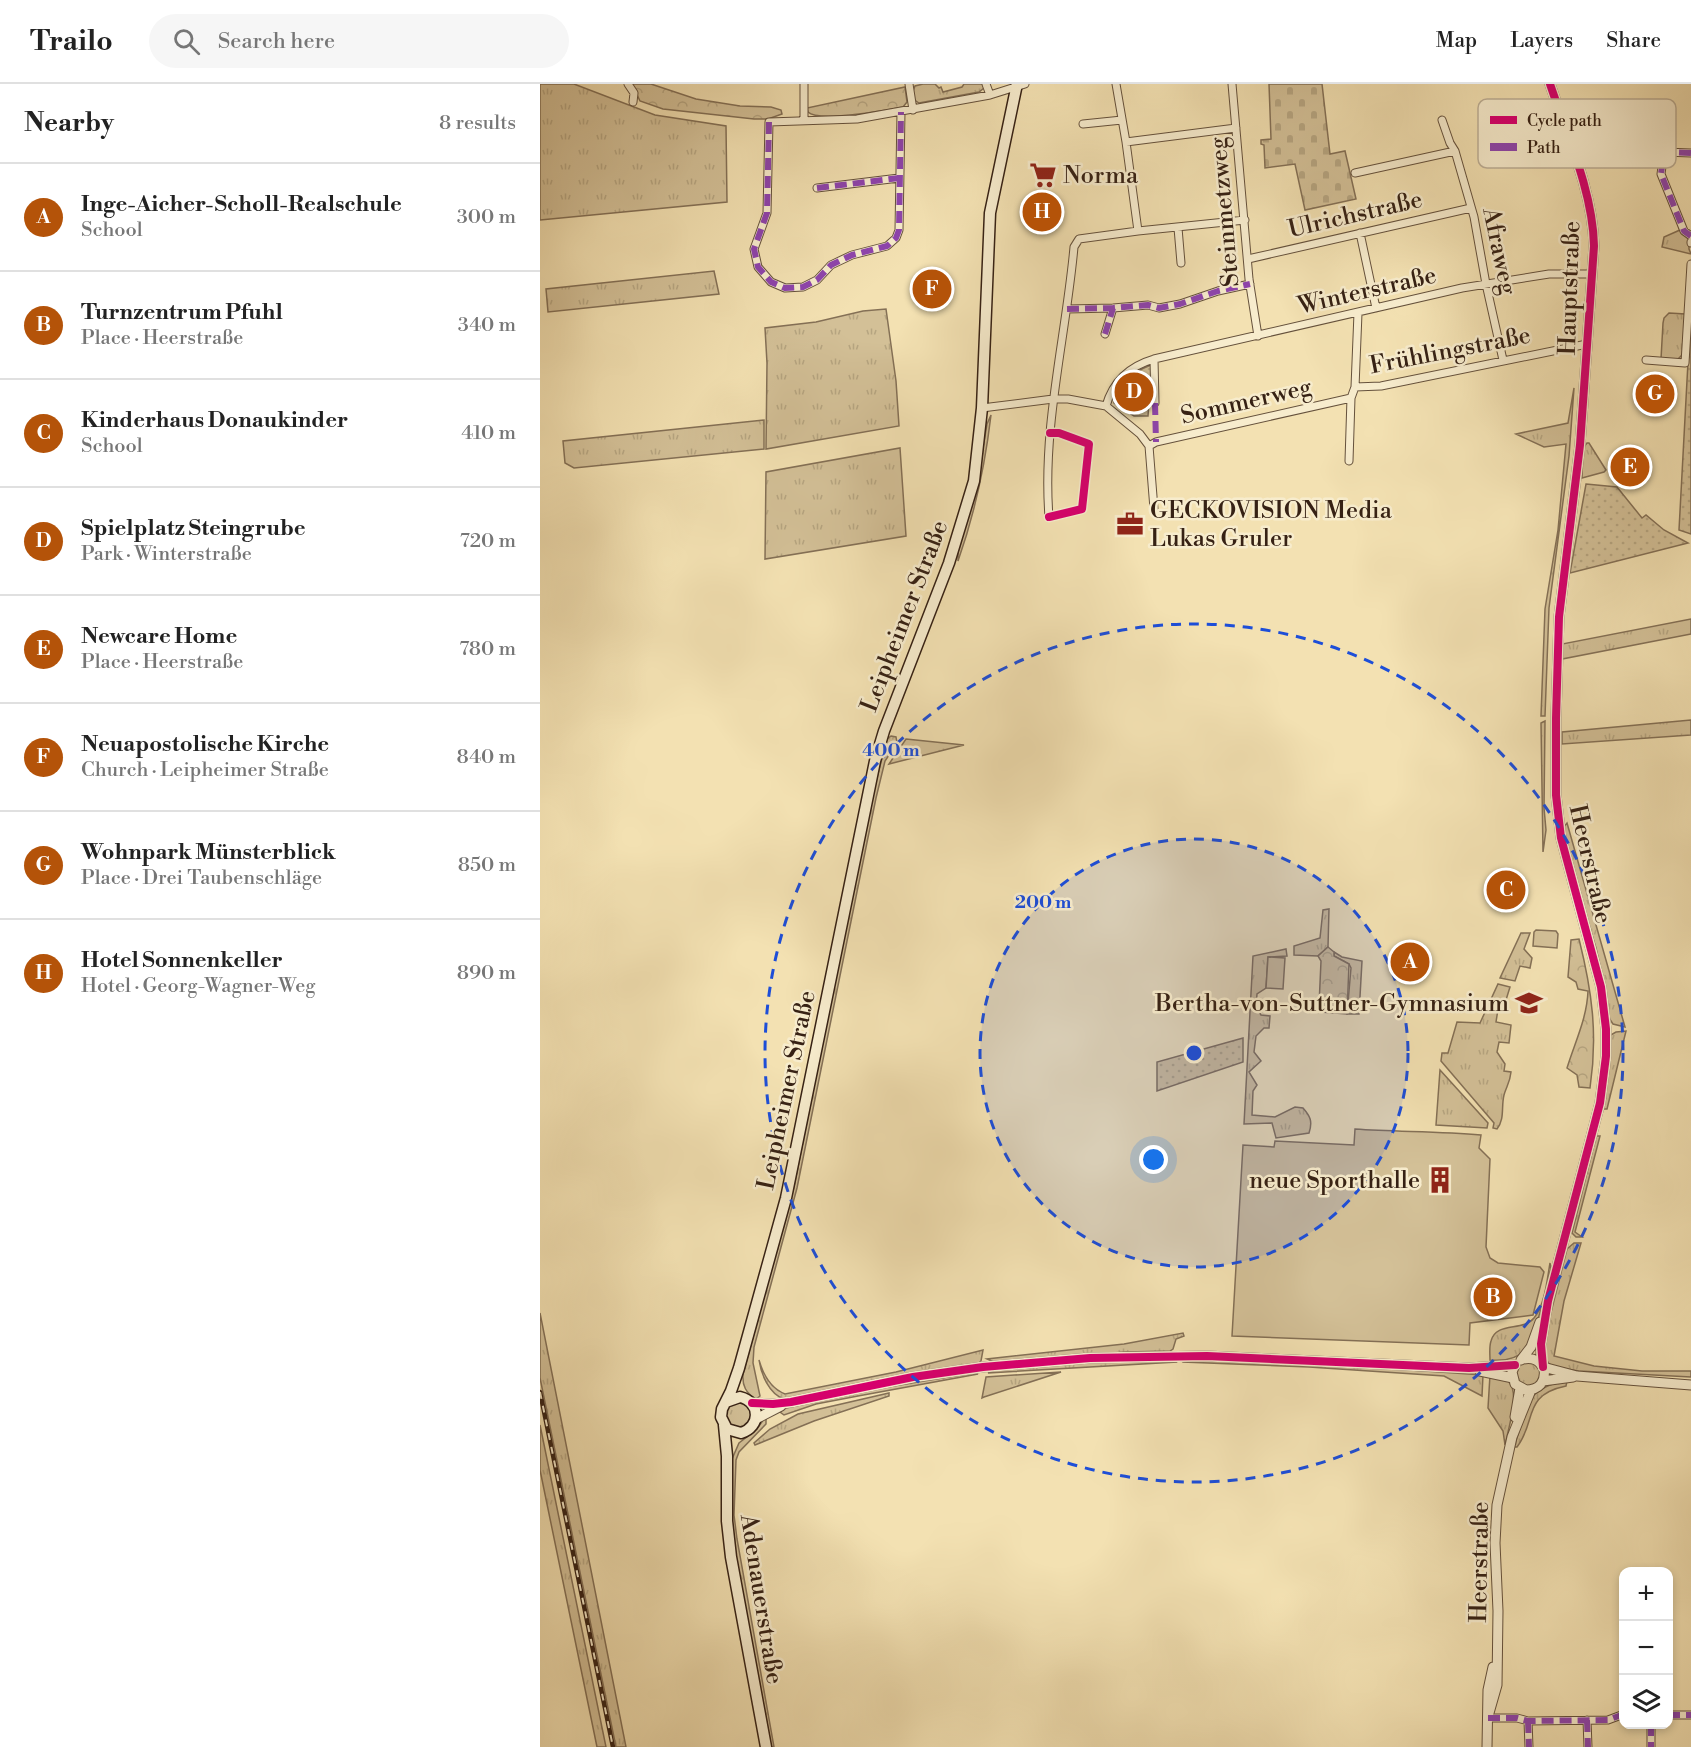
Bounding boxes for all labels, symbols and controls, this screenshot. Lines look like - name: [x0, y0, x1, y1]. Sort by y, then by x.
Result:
- search box: [149, 14, 569, 68]
- text: Trailo: [30, 24, 113, 59]
- icon: search: [170, 25, 203, 58]
- text: Search here: [218, 28, 335, 55]
- text: Map: [1436, 28, 1477, 54]
- text: Layers: [1510, 28, 1573, 54]
- text: Share: [1606, 28, 1661, 54]
- legend: [1478, 99, 1676, 168]
- text: Nearby: [24, 107, 114, 139]
- text: 8 results: [439, 111, 516, 136]
- text: Cycle path: [1527, 111, 1602, 131]
- street label: Steinmetzweg: [1203, 135, 1246, 288]
- text: Path: [1527, 138, 1561, 158]
- supermarket icon: Norma: [1028, 160, 1058, 190]
- place label: Norma: [1063, 161, 1139, 191]
- street label: Ulrichstraße: [1285, 185, 1425, 245]
- pin: H: [1022, 190, 1062, 234]
- text: Inge-Aicher-Scholl-Realschule: [81, 191, 402, 218]
- street label: Afraweg: [1475, 204, 1523, 298]
- text: A: [36, 205, 51, 230]
- text: 300 m: [457, 205, 516, 230]
- text: School: [81, 218, 143, 243]
- street label: Hauptstraße: [1553, 220, 1587, 356]
- street label: Winterstraße: [1294, 260, 1439, 322]
- pin: F: [912, 266, 952, 312]
- text: Turnzentrum Pfuhl: [81, 299, 283, 326]
- text: B: [36, 313, 51, 338]
- text: 340 m: [458, 313, 516, 338]
- street label: Frühlingstraße: [1367, 321, 1533, 381]
- text: Place · Heerstraße: [81, 326, 243, 351]
- pin: D: [1114, 370, 1154, 414]
- street label: Sommerweg: [1178, 372, 1315, 432]
- pin: G: [1636, 372, 1674, 416]
- text: Kinderhaus Donaukinder: [81, 407, 348, 434]
- text: C: [36, 421, 51, 446]
- text: 410 m: [461, 421, 516, 446]
- text: School: [81, 434, 143, 459]
- pin: E: [1610, 444, 1650, 490]
- place label: GECKOVISION Media Lukas Gruler: [1150, 496, 1393, 554]
- office icon: GECKOVISION Media Lukas Gruler: [1115, 509, 1145, 539]
- text: Spielplatz Steingrube: [81, 515, 306, 542]
- street label: Leipheimer Straße: [855, 516, 955, 716]
- text: D: [36, 529, 51, 554]
- text: 720 m: [460, 529, 516, 554]
- text: Park · Winterstraße: [81, 542, 252, 567]
- text: Newcare Home: [81, 623, 237, 650]
- text: E: [37, 637, 50, 662]
- text: 780 m: [459, 637, 516, 662]
- text: Place · Heerstraße: [81, 650, 243, 675]
- text: Neuapostolische Kirche: [81, 731, 329, 758]
- text: 400 m: [862, 739, 920, 762]
- text: F: [36, 745, 51, 770]
- text: 840 m: [457, 745, 516, 770]
- text: Church · Leipheimer Straße: [81, 758, 329, 783]
- street label: Heerstraße: [1562, 802, 1618, 927]
- text: Wohnpark Münsterblick: [81, 839, 336, 866]
- text: G: [36, 853, 51, 878]
- text: 850 m: [458, 853, 516, 878]
- text: Place · Drei Taubenschläge: [81, 866, 322, 891]
- pin: C: [1486, 868, 1526, 912]
- text: 200 m: [1015, 891, 1072, 914]
- pin: A: [1390, 940, 1430, 984]
- text: Hotel Sonnenkeller: [81, 947, 283, 974]
- text: H: [35, 961, 52, 986]
- text: 890 m: [457, 961, 516, 986]
- text: Hotel · Georg-Wagner-Weg: [81, 974, 316, 999]
- street label: Leipheimer Straße: [751, 988, 823, 1193]
- school or university icon: Bertha-von-Suttner-Gymnasium: [1514, 988, 1544, 1018]
- place label: Bertha-von-Suttner-Gymnasium: [1154, 989, 1509, 1019]
- centre of rings: [1184, 1043, 1204, 1063]
- your location: [1139, 1145, 1168, 1174]
- building icon: neue Sporthalle: [1425, 1165, 1455, 1195]
- place label: neue Sporthalle: [1249, 1166, 1420, 1196]
- pin: B: [1474, 1274, 1512, 1320]
- street label: Heerstraße: [1464, 1501, 1496, 1623]
- street label: Adenauerstraße: [733, 1511, 789, 1686]
- map controls: [1619, 1567, 1673, 1729]
- button: +: [1619, 1567, 1673, 1621]
- button: −: [1619, 1621, 1673, 1675]
- button: layers: [1619, 1675, 1673, 1729]

